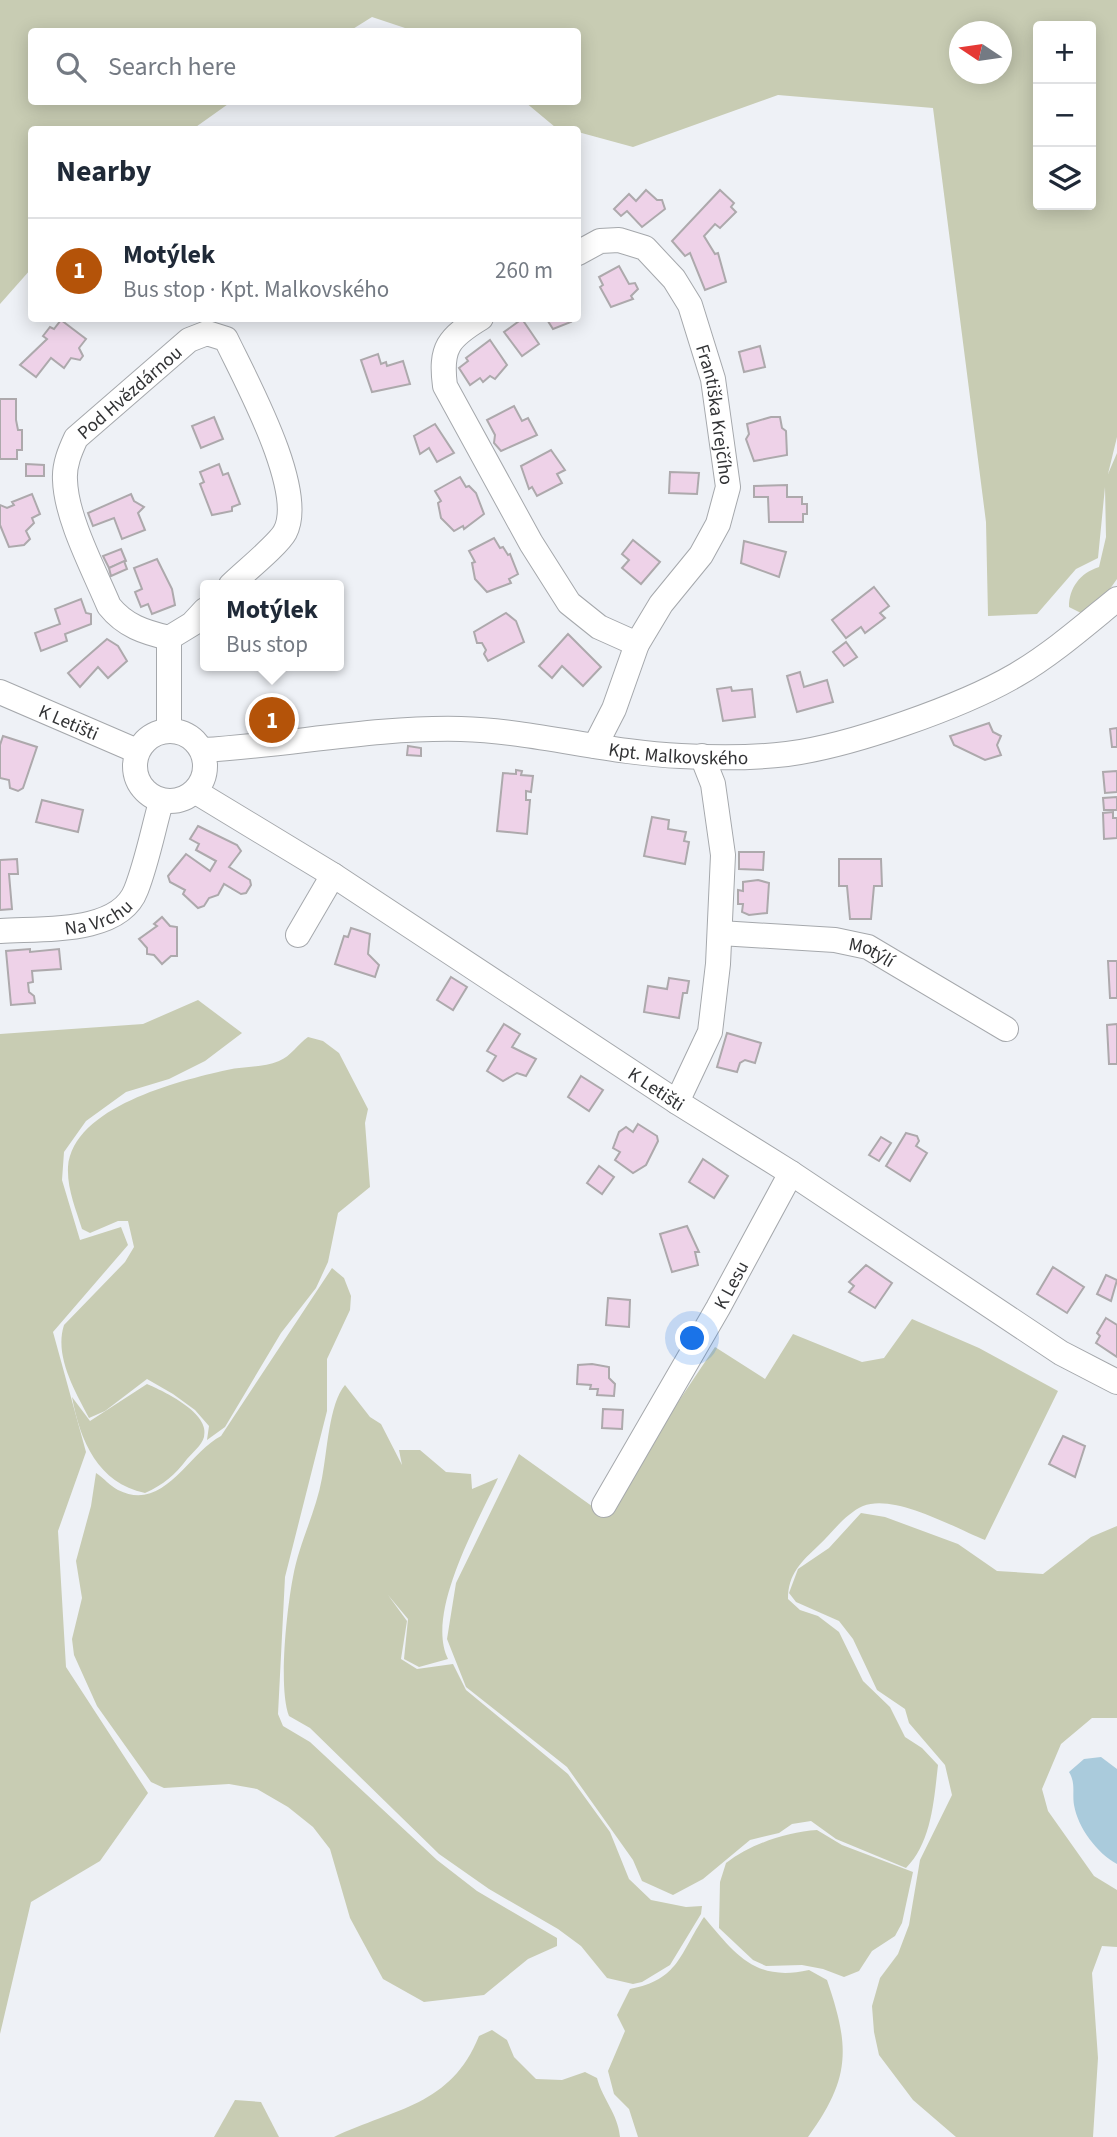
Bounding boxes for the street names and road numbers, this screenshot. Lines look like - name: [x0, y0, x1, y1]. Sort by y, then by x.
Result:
- street label: Pod Hvězdárnou: [72, 340, 189, 446]
- street label: Františka Krejčího: [688, 341, 740, 487]
- street label: K Letišti: [34, 698, 103, 748]
- street label: Kpt. Malkovského: [606, 736, 749, 772]
- street label: Na Vrchu: [63, 894, 139, 943]
- street label: Motýlí: [846, 931, 901, 976]
- street label: K Letišti: [622, 1061, 689, 1119]
- street label: K Lesu: [708, 1256, 756, 1315]

